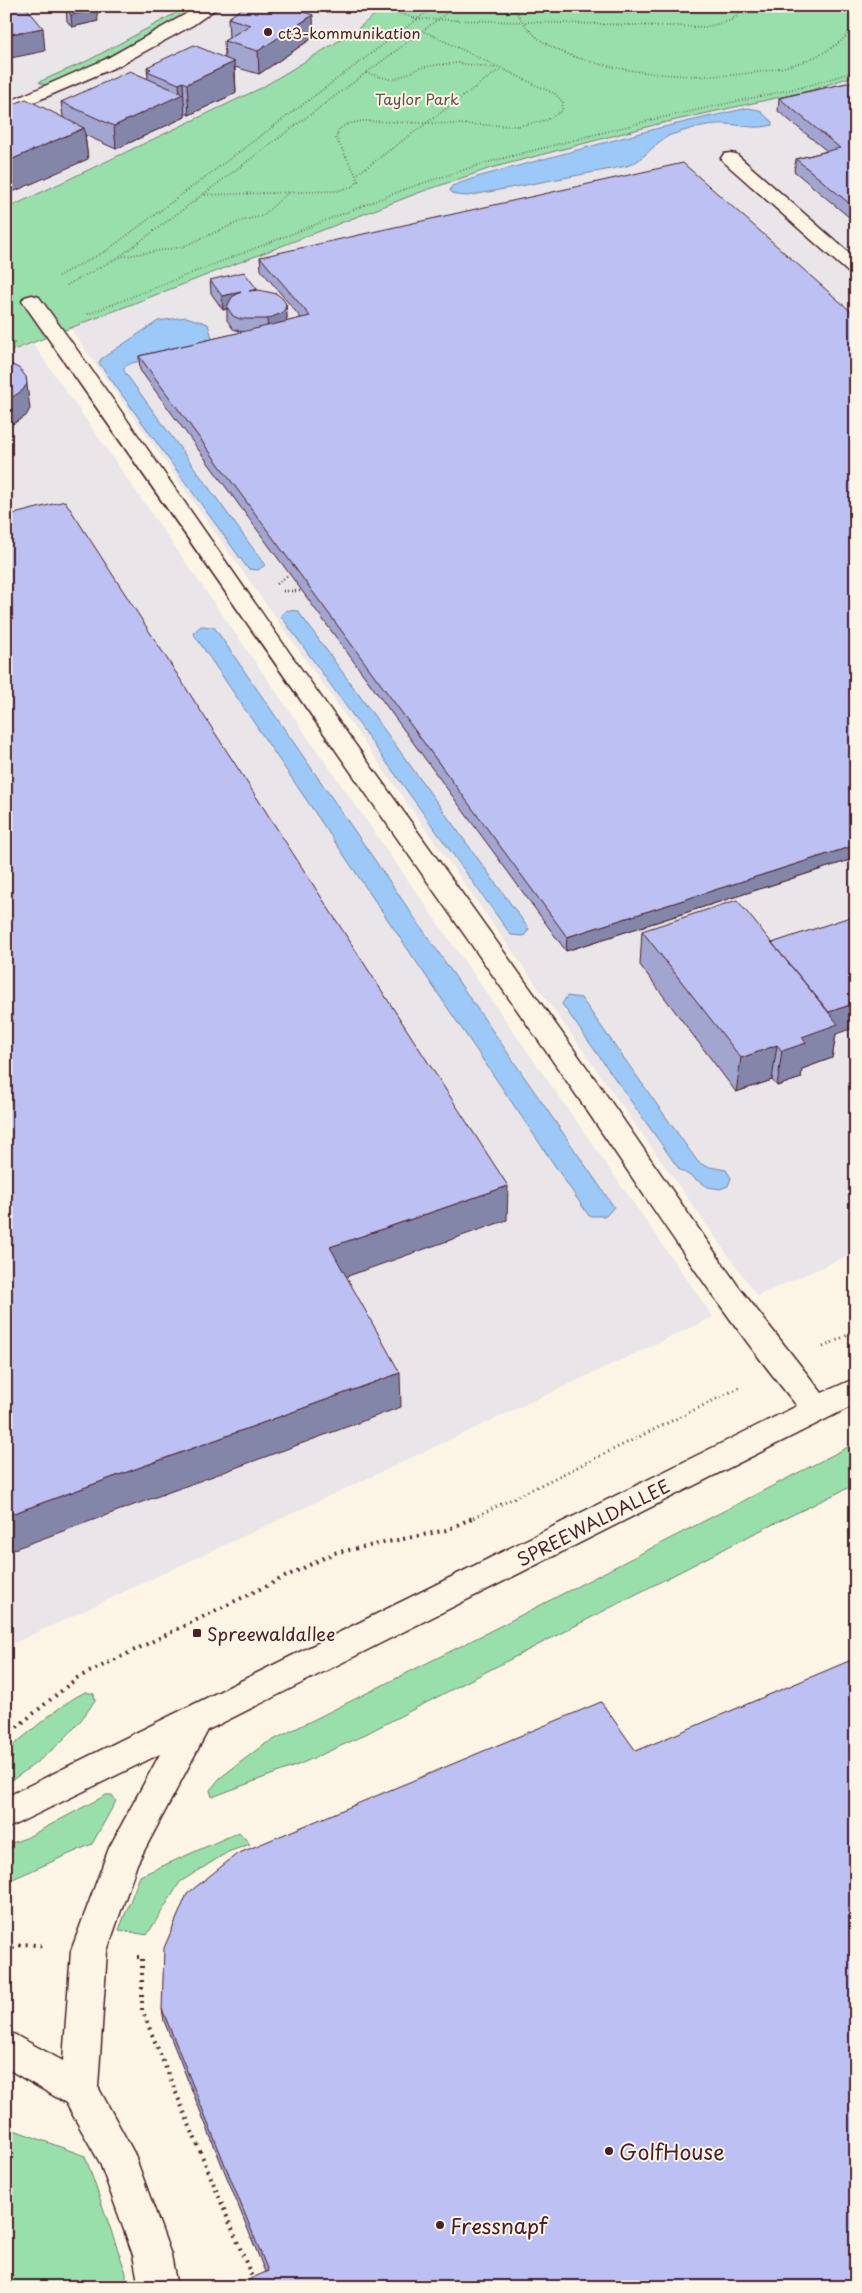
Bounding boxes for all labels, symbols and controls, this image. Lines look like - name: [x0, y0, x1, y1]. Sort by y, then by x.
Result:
- place label: ct3-kommunikation: [278, 21, 420, 44]
- marker: ct3-kommunikation: [262, 26, 274, 38]
- park label: Taylor Park: [375, 87, 459, 110]
- street label: SPREEWALDALLEE: [512, 1472, 674, 1572]
- place label: Spreewaldallee: [207, 1620, 335, 1647]
- marker: Spreewaldallee: [191, 1627, 203, 1639]
- place label: GolfHouse: [619, 2135, 725, 2167]
- marker: GolfHouse: [603, 2145, 615, 2157]
- place label: Fressnapf: [450, 2209, 549, 2241]
- marker: Fressnapf: [434, 2219, 446, 2231]

